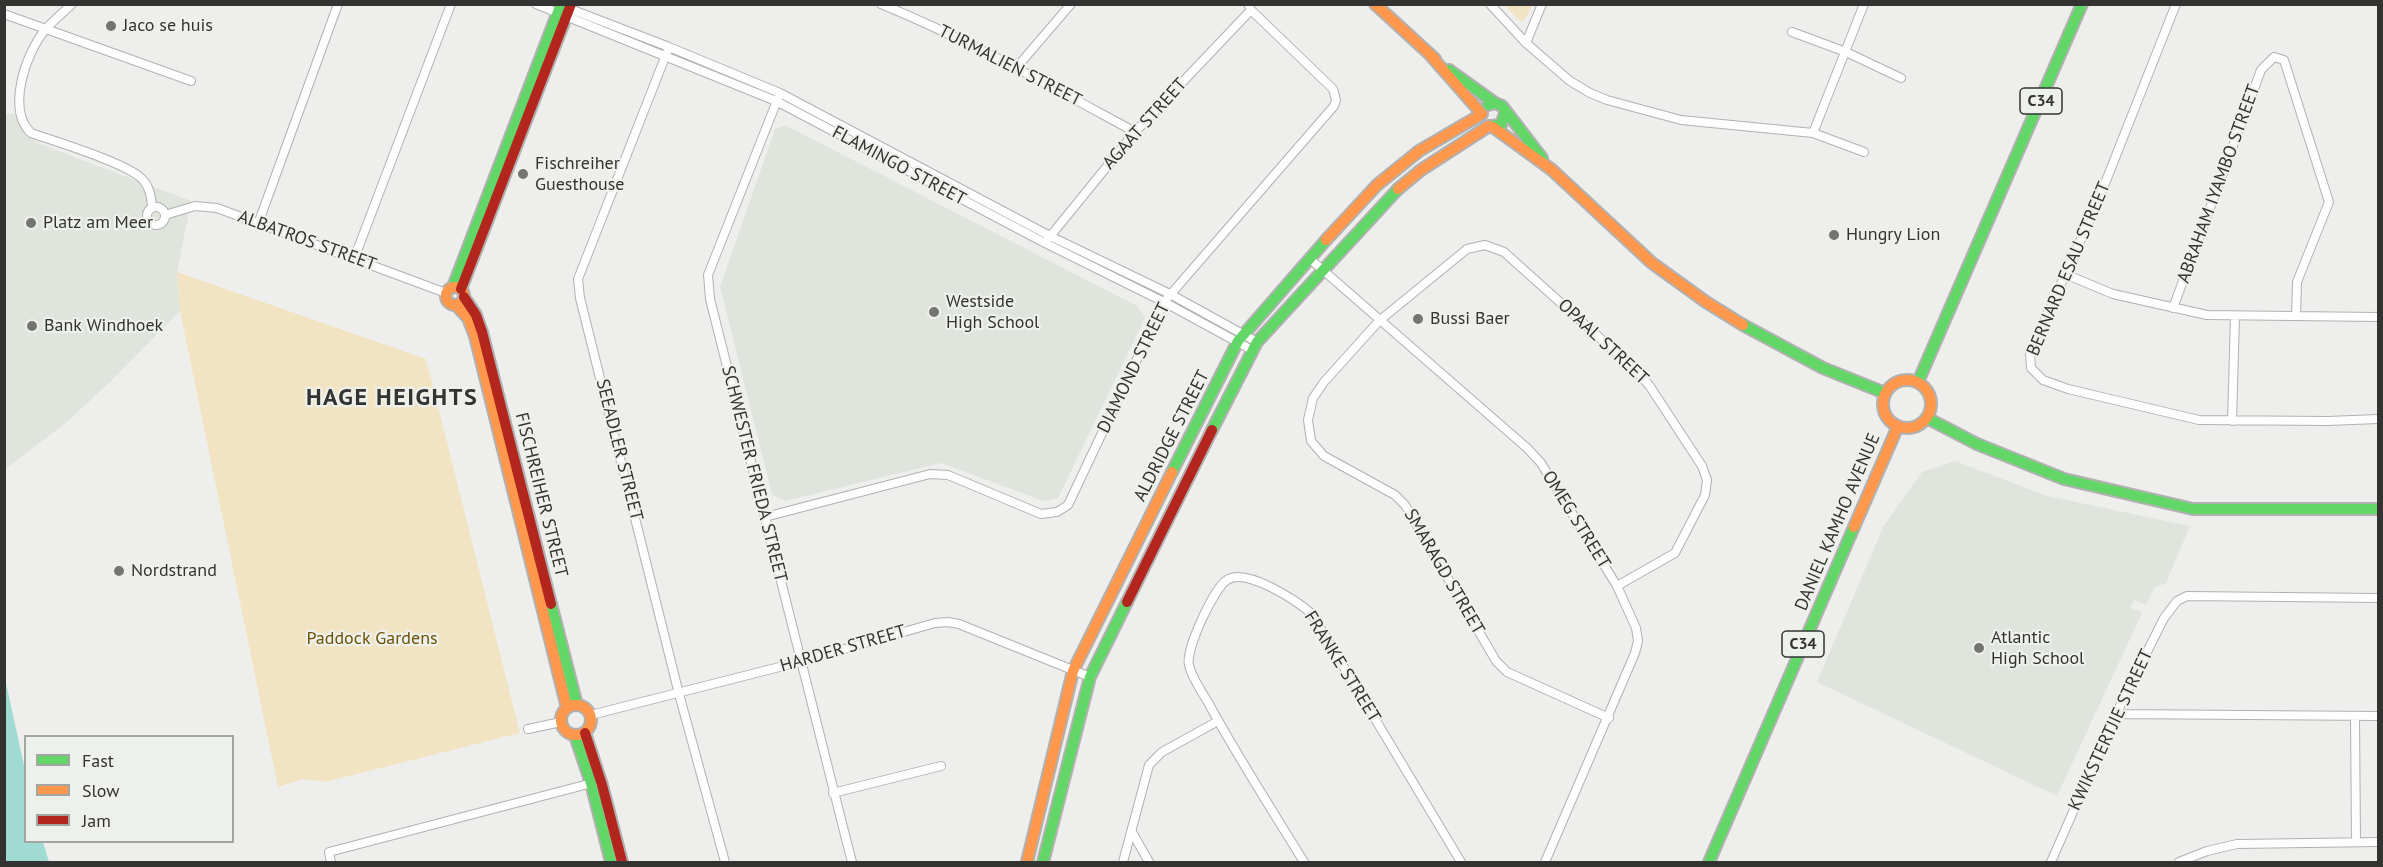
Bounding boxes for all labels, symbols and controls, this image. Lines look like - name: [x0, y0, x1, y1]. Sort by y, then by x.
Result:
- place label: Jaco se huis: [123, 15, 213, 37]
- marker: Jaco se huis: [104, 19, 118, 33]
- street label: TURMALIEN STREET: [935, 21, 1085, 111]
- street label: AGAAT STREET: [1098, 74, 1192, 174]
- street label: ABRAHAM IYAMBO STREET: [2173, 82, 2265, 286]
- road number: C34: [2020, 88, 2062, 114]
- street label: FLAMINGO STREET: [828, 122, 970, 210]
- place label: Fischreiher Guesthouse: [535, 153, 624, 195]
- marker: Fischreiher Guesthouse: [516, 167, 530, 181]
- street label: BERNARD ESAU STREET: [2023, 179, 2115, 359]
- street label: ALBATROS STREET: [235, 206, 379, 276]
- place label: Platz am Meer: [43, 212, 153, 234]
- marker: Platz am Meer: [24, 216, 38, 230]
- place label: Hungry Lion: [1846, 224, 1940, 246]
- marker: Hungry Lion: [1827, 228, 1841, 242]
- place label: Westside High School: [946, 291, 1039, 334]
- street label: OPAAL STREET: [1553, 295, 1653, 389]
- street label: DIAMOND STREET: [1093, 299, 1175, 437]
- marker: Westside High School: [927, 305, 941, 319]
- place label: Bussi Baer: [1430, 308, 1510, 330]
- marker: Bussi Baer: [1411, 312, 1425, 326]
- place label: Bank Windhoek: [44, 315, 163, 337]
- marker: Bank Windhoek: [25, 319, 39, 333]
- street label: SCHWESTER FRIEDA STREET: [717, 364, 791, 584]
- street label: ALDRIDGE STREET: [1130, 367, 1214, 505]
- street label: SEEADLER STREET: [591, 377, 647, 523]
- district label: HAGE HEIGHTS: [306, 384, 478, 412]
- street label: FISCHREIHER STREET: [510, 410, 572, 580]
- street label: DANIEL KAMHO AVENUE: [1791, 430, 1885, 614]
- street label: OMEG STREET: [1537, 467, 1615, 573]
- street label: SMARAGD STREET: [1399, 505, 1489, 639]
- place label: Nordstrand: [131, 560, 217, 582]
- marker: Nordstrand: [112, 564, 126, 578]
- street label: FRANKE STREET: [1299, 607, 1385, 727]
- street label: HARDER STREET: [778, 621, 908, 677]
- place label: Atlantic High School: [1991, 627, 2084, 670]
- park label: Paddock Gardens: [306, 628, 438, 650]
- road number: C34: [1782, 631, 1824, 657]
- marker: Atlantic High School: [1972, 641, 1986, 655]
- street label: KWIKSTERTJIE STREET: [2064, 646, 2158, 814]
- legend: [24, 735, 234, 843]
- text: Fast: [82, 749, 114, 772]
- text: Slow: [82, 779, 120, 802]
- text: Jam: [82, 809, 111, 832]

